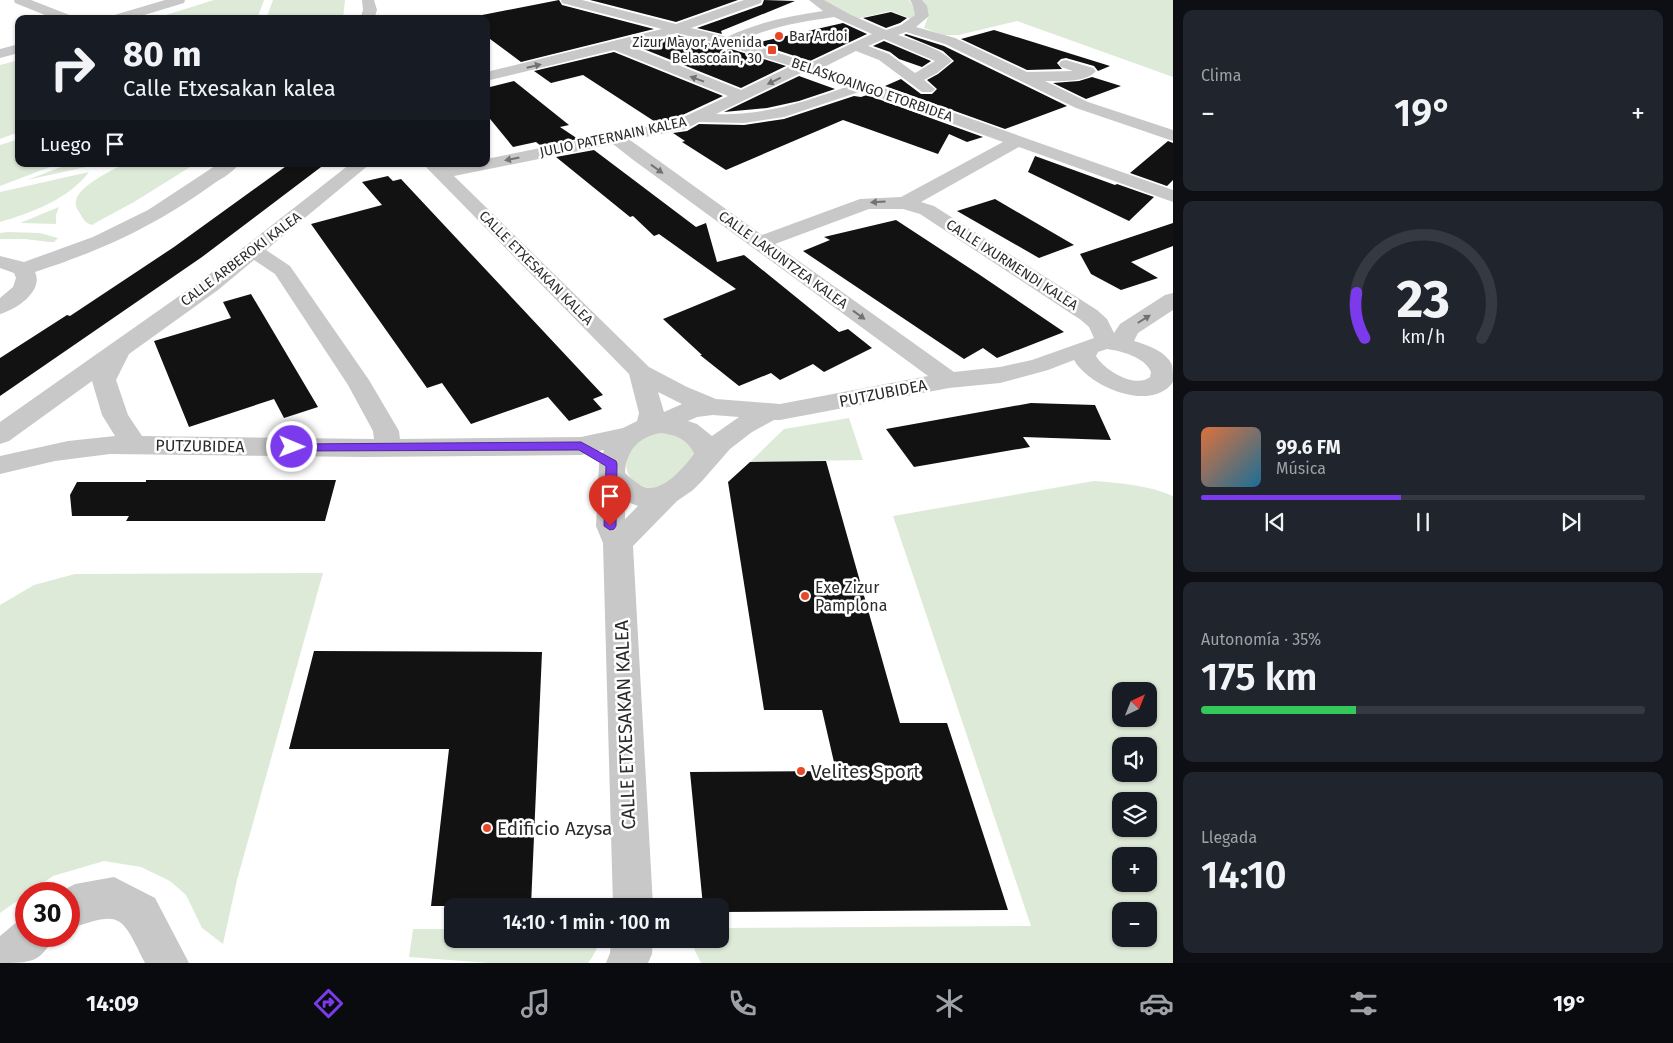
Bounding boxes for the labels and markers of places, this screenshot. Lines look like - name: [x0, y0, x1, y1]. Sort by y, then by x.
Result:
- place label: Bar Ardoi: [789, 28, 848, 45]
- marker: Bar Ardoi: [773, 30, 785, 42]
- place label: Zizur Mayor, Avenida Belascoáin, 30: [632, 34, 762, 67]
- marker: Zizur Mayor, Avenida Belascoáin, 30: [766, 44, 778, 56]
- pin: [589, 475, 631, 526]
- place label: Exe Zizur Pamplona: [815, 578, 887, 615]
- marker: Exe Zizur Pamplona: [799, 590, 811, 602]
- place label: Velites Sport: [811, 760, 920, 783]
- marker: Velites Sport: [795, 765, 807, 777]
- place label: Edificio Azysa: [497, 817, 612, 840]
- marker: Edificio Azysa: [481, 822, 493, 834]

